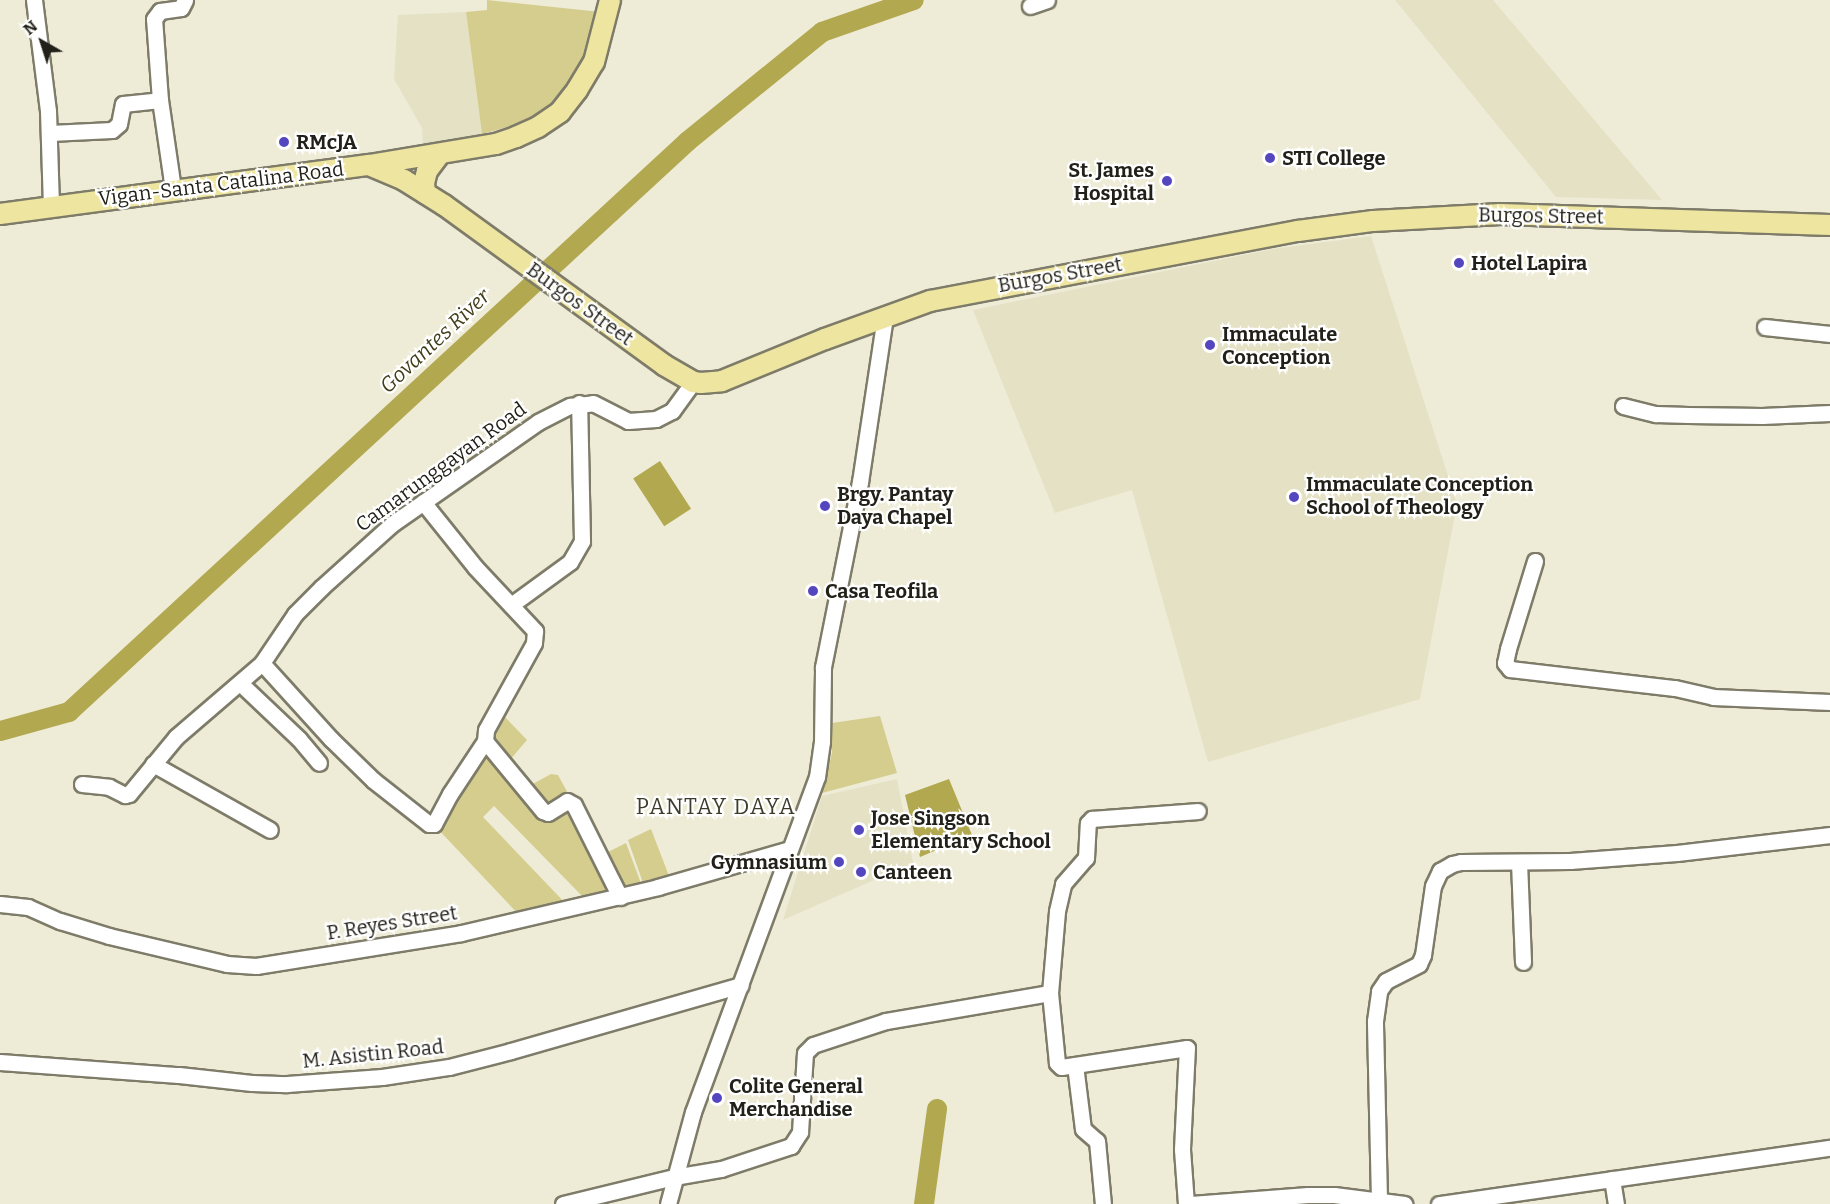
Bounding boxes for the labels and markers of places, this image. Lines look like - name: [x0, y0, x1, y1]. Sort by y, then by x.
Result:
- place label: RMcJA: [296, 130, 357, 154]
- marker: RMcJA: [277, 135, 291, 149]
- place label: STI College: [1282, 146, 1385, 170]
- marker: STI College: [1263, 151, 1277, 165]
- place label: St. James Hospital: [1068, 158, 1154, 205]
- marker: St. James Hospital: [1158, 172, 1176, 190]
- place label: Hotel Lapira: [1471, 251, 1587, 275]
- marker: Hotel Lapira: [1452, 256, 1466, 270]
- place label: Immaculate Conception: [1222, 322, 1337, 369]
- marker: Immaculate Conception: [1203, 338, 1217, 352]
- place label: Immaculate Conception School of Theology: [1306, 473, 1533, 520]
- place label: Brgy. Pantay Daya Chapel: [837, 482, 953, 529]
- marker: Immaculate Conception School of Theology: [1287, 490, 1301, 504]
- marker: Brgy. Pantay Daya Chapel: [818, 499, 832, 513]
- place label: Casa Teofila: [825, 579, 938, 603]
- marker: Casa Teofila: [806, 584, 820, 598]
- place label: Jose Singson Elementary School: [871, 807, 1051, 854]
- marker: Jose Singson Elementary School: [852, 823, 866, 837]
- place label: Gymnasium: [711, 850, 827, 874]
- marker: Gymnasium: [832, 855, 846, 869]
- place label: Canteen: [873, 860, 952, 884]
- marker: Canteen: [854, 865, 868, 879]
- place label: Colite General Merchandise: [729, 1074, 863, 1121]
- marker: Colite General Merchandise: [710, 1091, 724, 1105]

